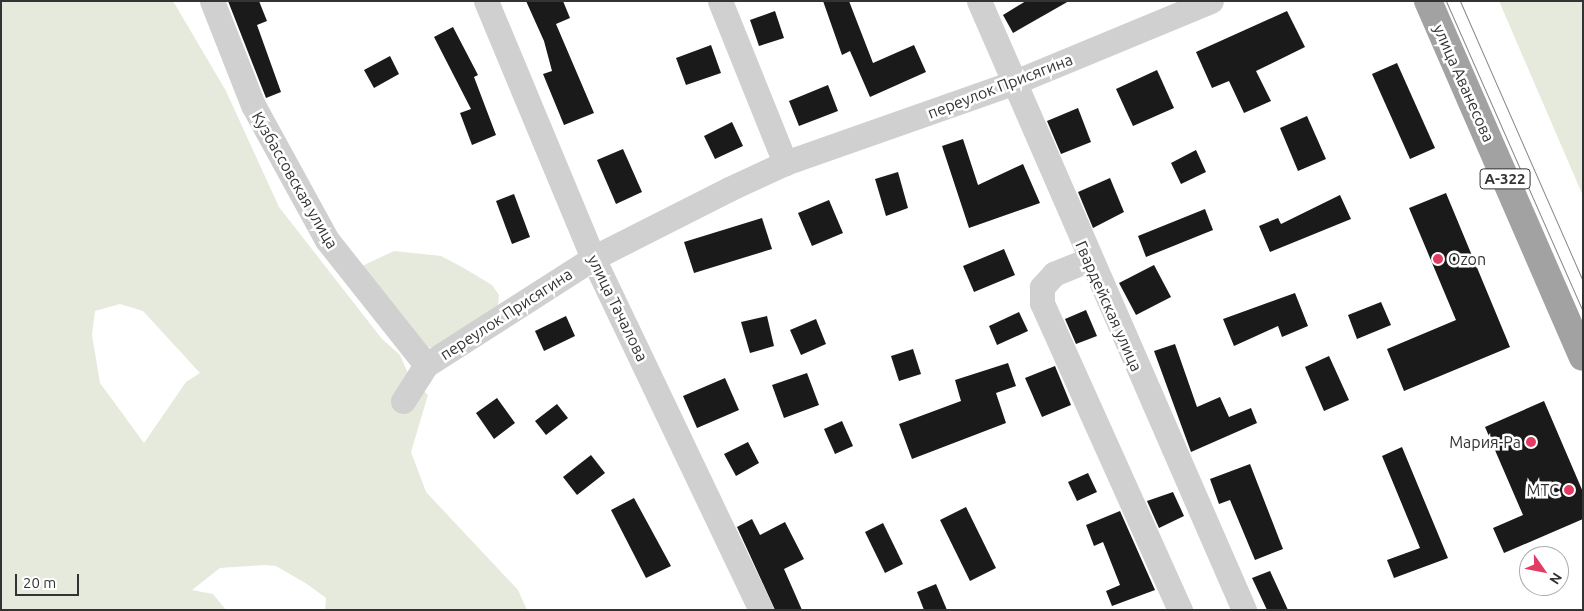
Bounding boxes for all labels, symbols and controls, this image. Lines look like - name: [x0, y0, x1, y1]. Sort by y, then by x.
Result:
- street label: улица Аванесова: [1429, 21, 1499, 145]
- street label: переулок Присягина: [925, 50, 1075, 122]
- street label: Кузбассовская улица: [248, 108, 342, 252]
- road number: А-322: [1479, 166, 1531, 192]
- street label: Гвардейская улица: [1072, 238, 1146, 374]
- place label: Ozon: [1448, 249, 1486, 269]
- street label: улица Тачалова: [584, 252, 652, 364]
- marker: Ozon: [1432, 253, 1444, 265]
- street label: переулок Присягина: [436, 264, 576, 364]
- place label: Мария-Ра: [1449, 432, 1521, 452]
- marker: Мария-Ра: [1525, 436, 1537, 448]
- place label: МТС: [1527, 480, 1559, 500]
- marker: МТС: [1563, 484, 1575, 496]
- north arrow: [1519, 546, 1569, 596]
- scale bar: [18, 564, 81, 596]
- text: N: [1546, 570, 1565, 587]
- text: 20 m: [23, 574, 56, 591]

